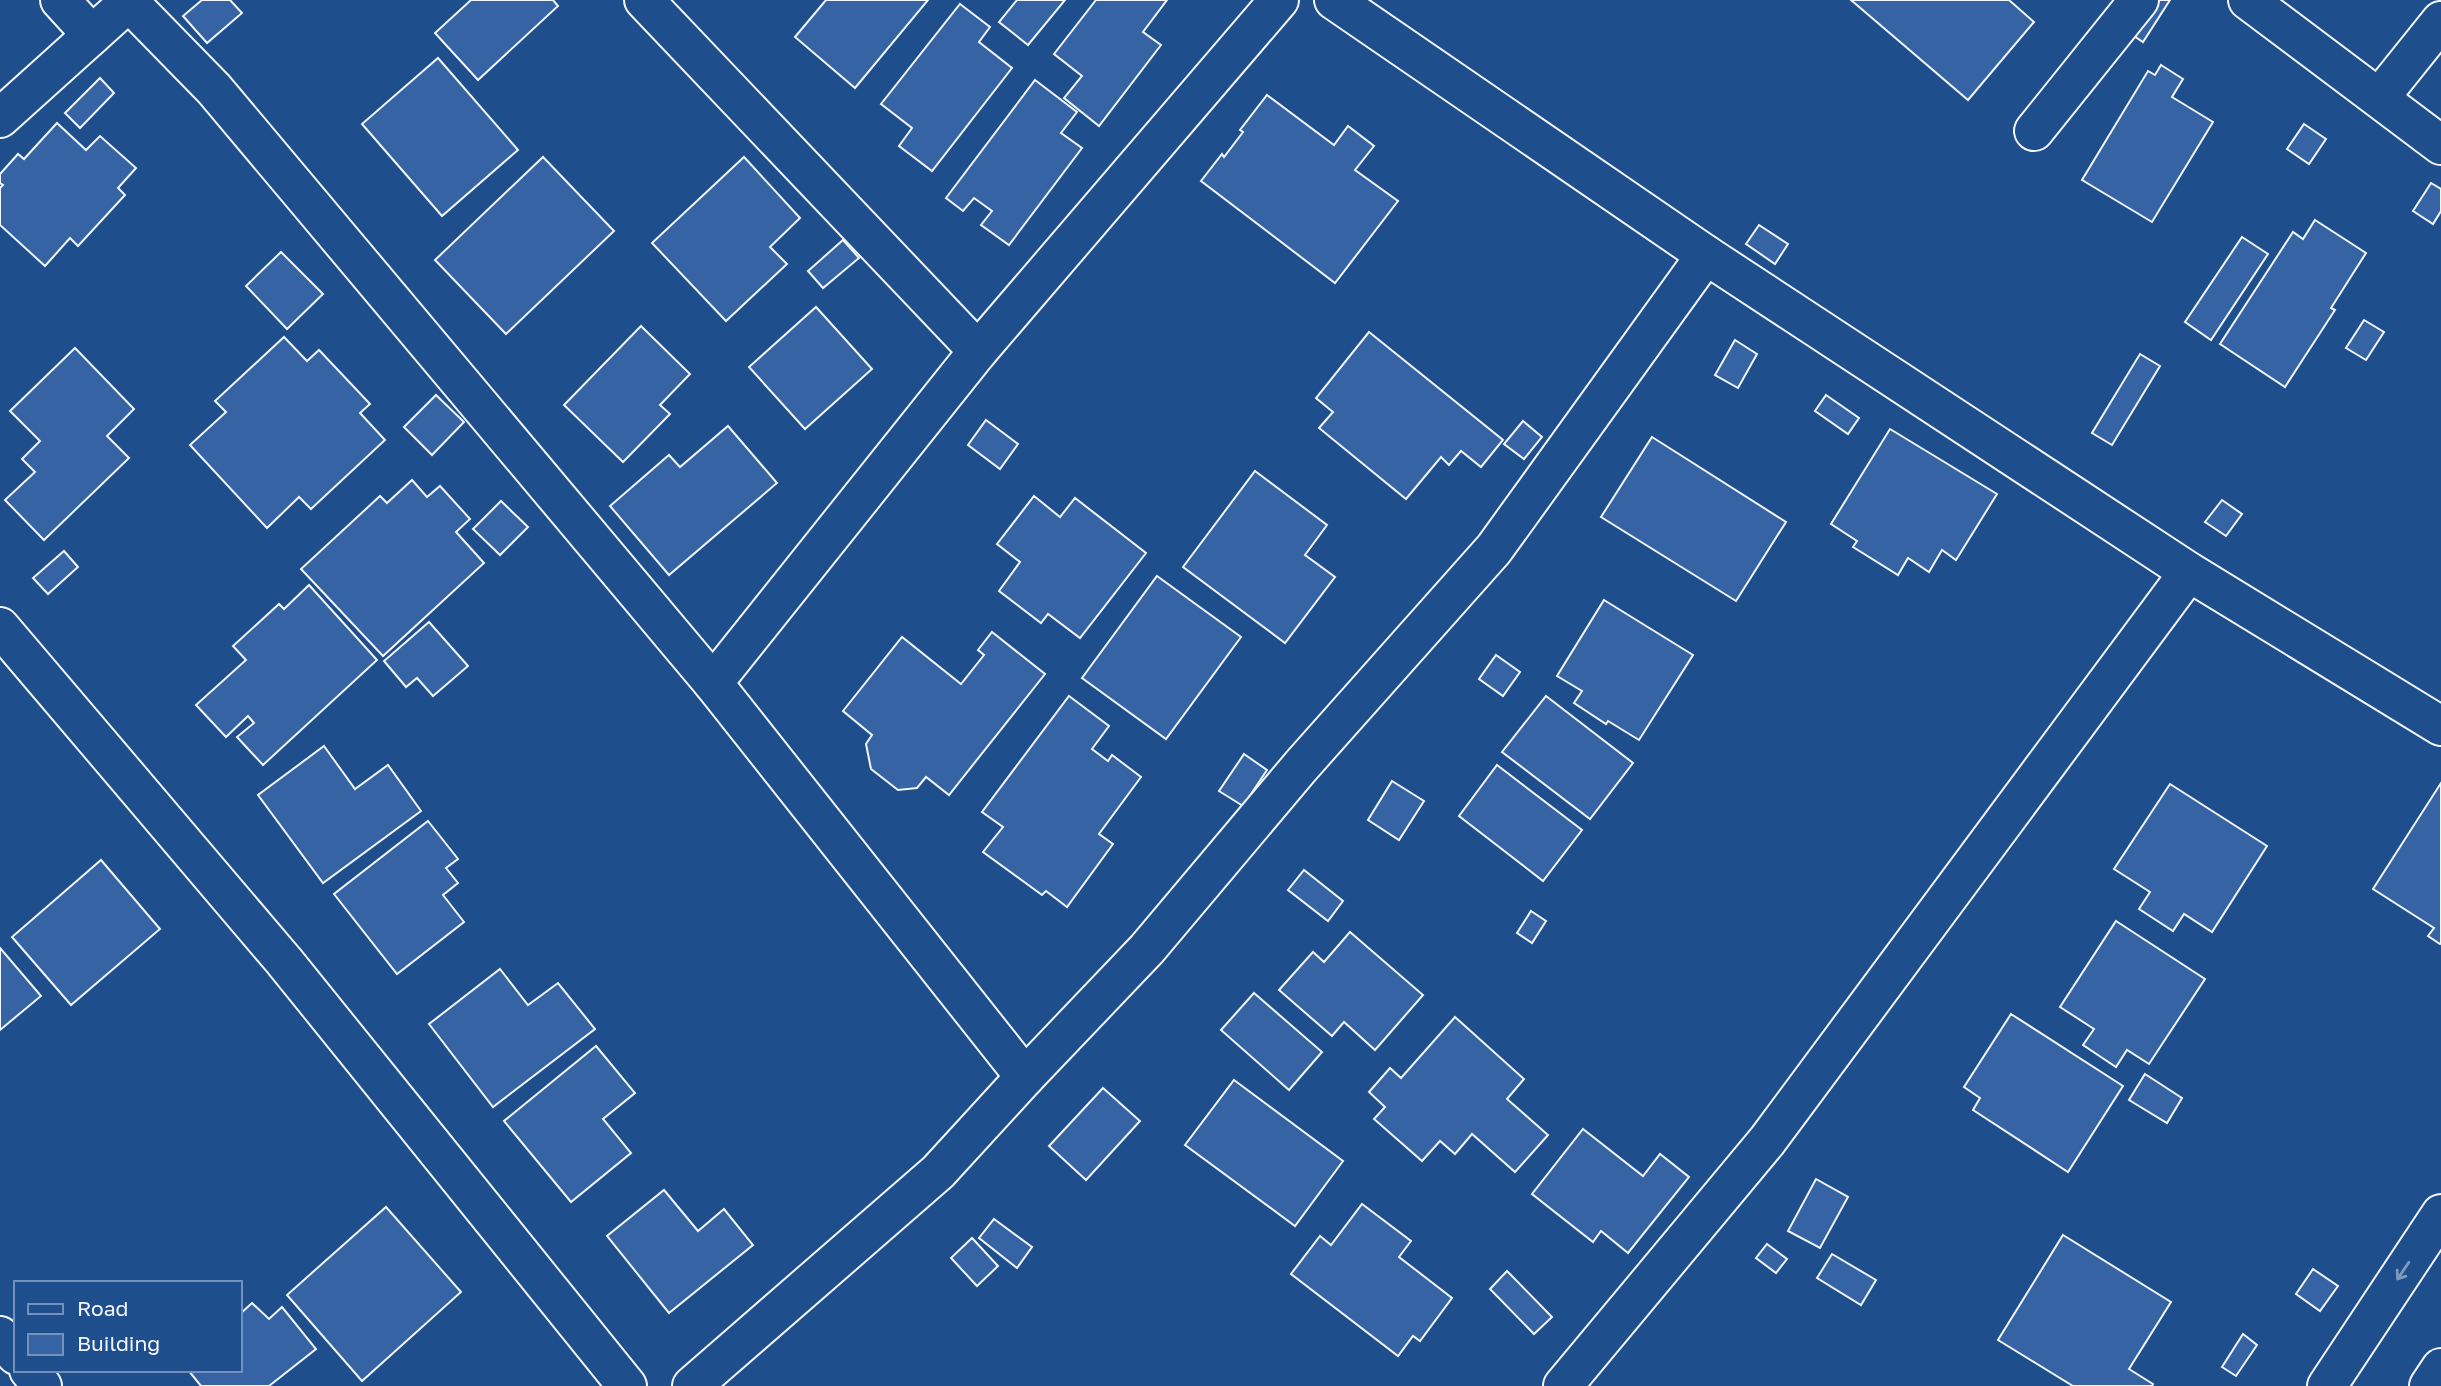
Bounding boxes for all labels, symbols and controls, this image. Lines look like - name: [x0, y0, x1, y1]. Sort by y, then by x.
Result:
- one-way arrow: [2396, 1260, 2410, 1280]
- legend: [14, 1281, 242, 1372]
- text: Road: [77, 1295, 128, 1321]
- text: Building: [77, 1330, 160, 1356]

